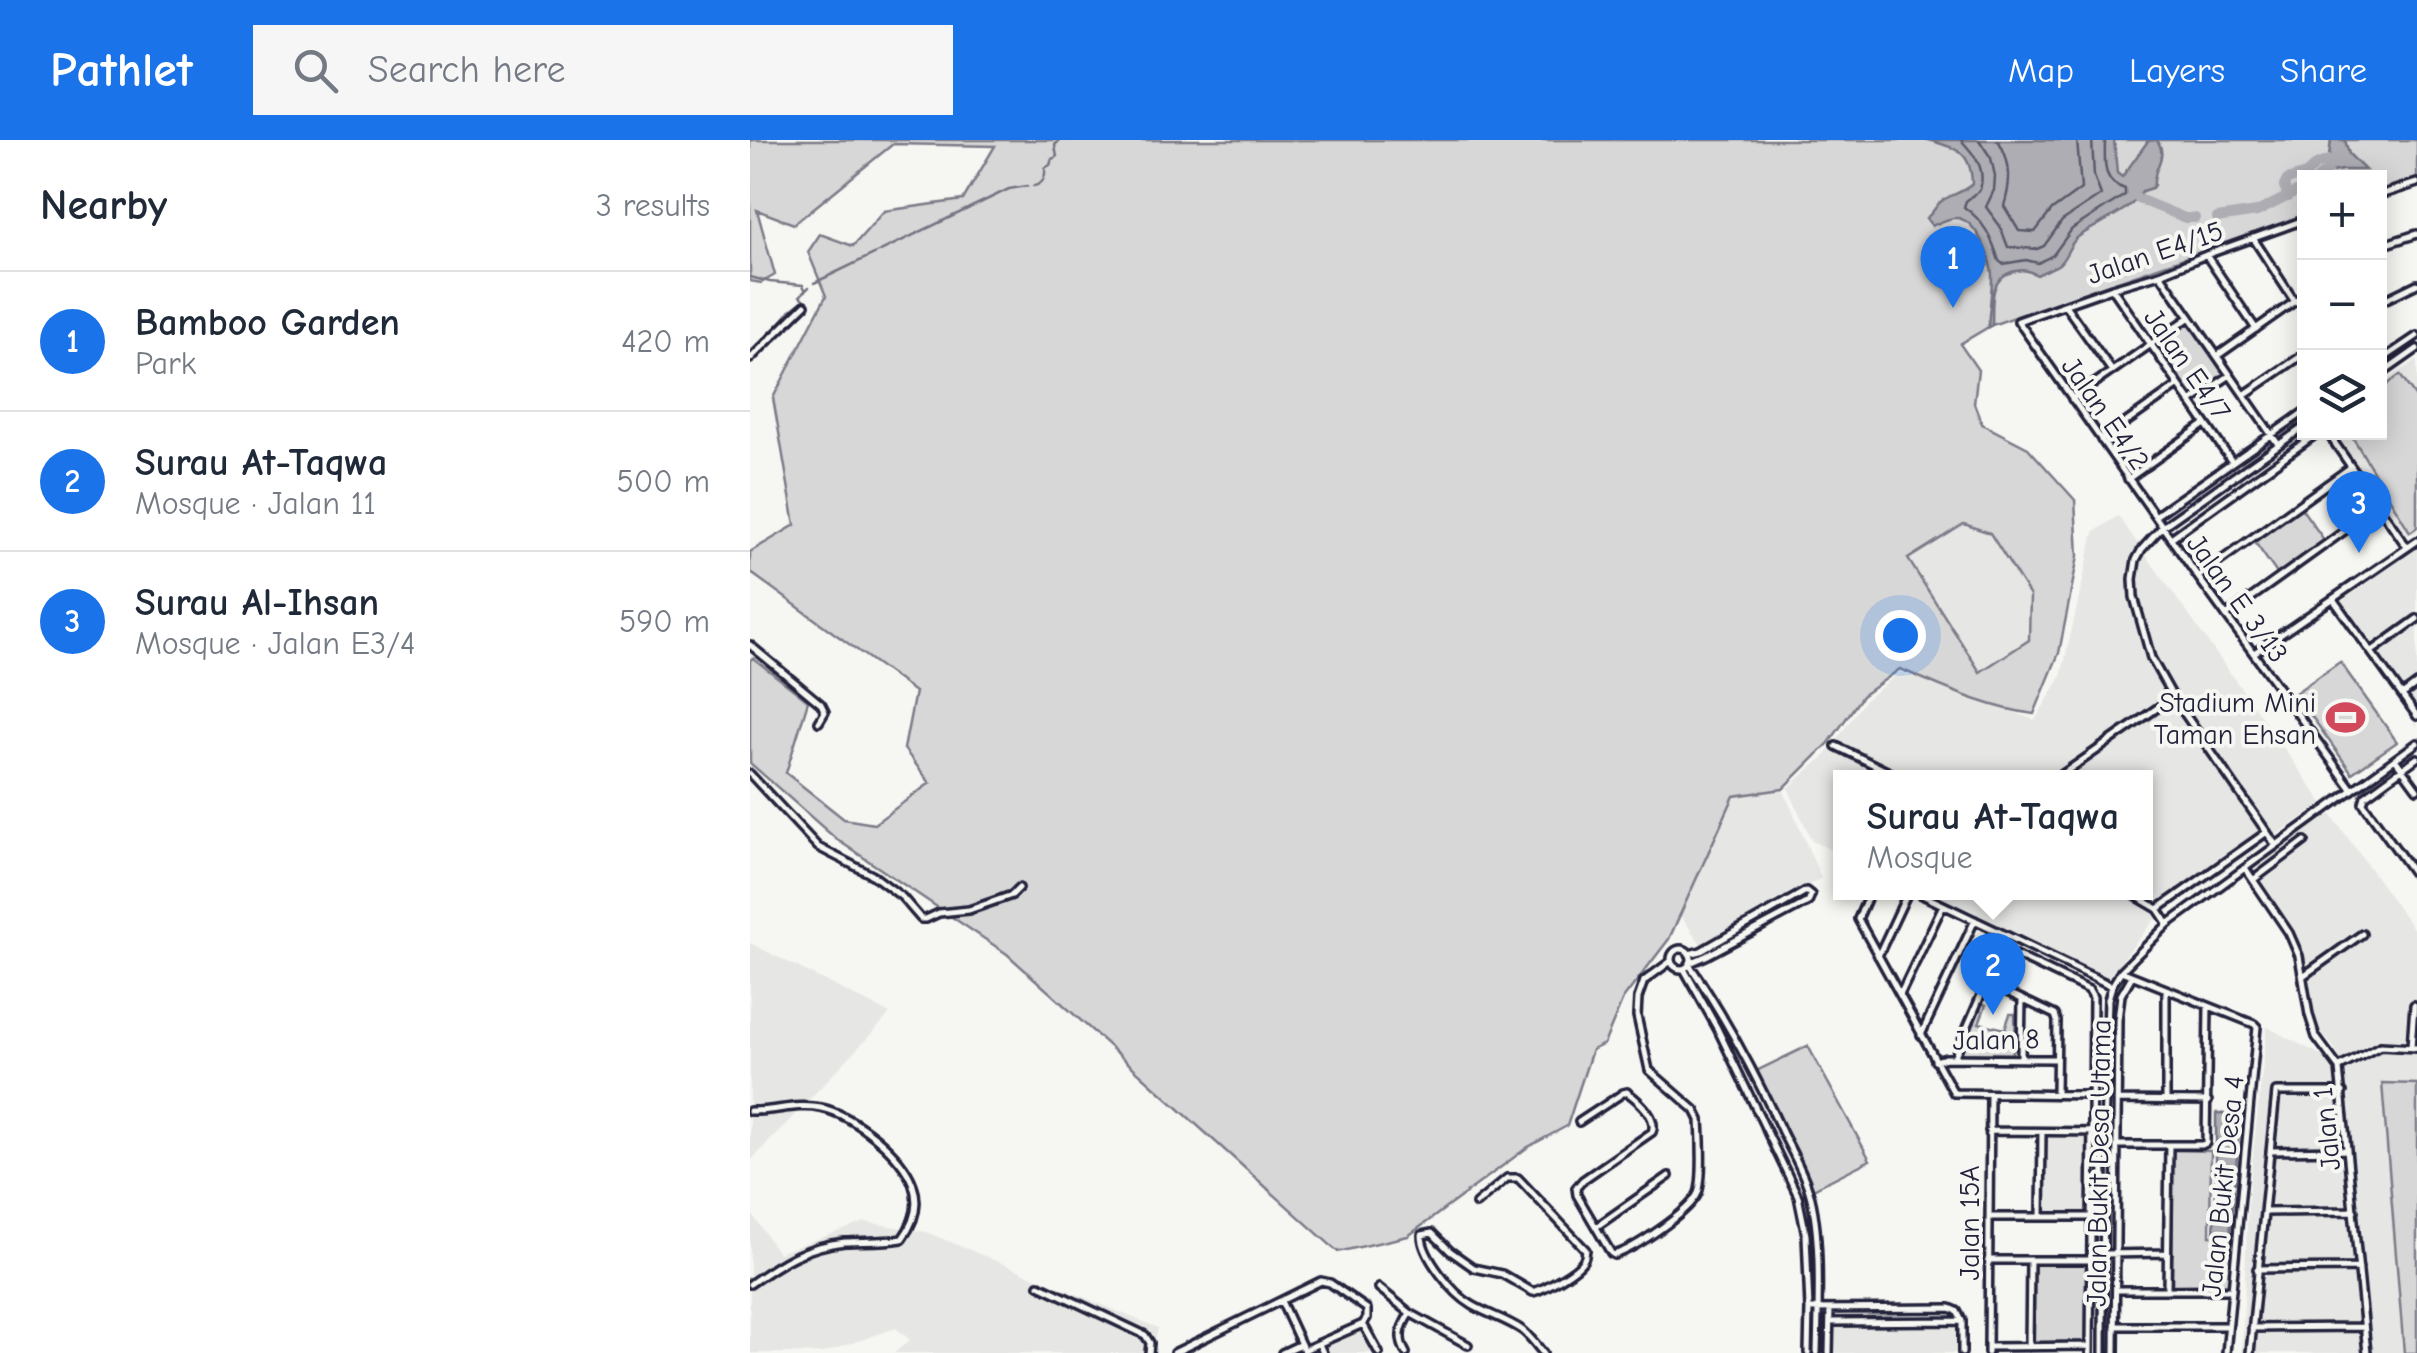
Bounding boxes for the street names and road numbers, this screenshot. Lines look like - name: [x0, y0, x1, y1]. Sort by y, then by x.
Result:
- street label: Jalan E4/15: [2083, 215, 2227, 291]
- street label: Jalan E4/7: [2137, 303, 2237, 426]
- street label: Jalan E4/2: [2055, 351, 2156, 476]
- street label: Jalan E 3/13: [2180, 528, 2294, 669]
- street label: Jalan Bukit Desa Utama: [2080, 1019, 2118, 1307]
- street label: Jalan 8: [1952, 1023, 2040, 1057]
- street label: Jalan Bukit Desa 4: [2195, 1074, 2251, 1298]
- street label: Jalan 1: [2307, 1086, 2347, 1172]
- street label: Jalan 15A: [1954, 1165, 1986, 1281]

